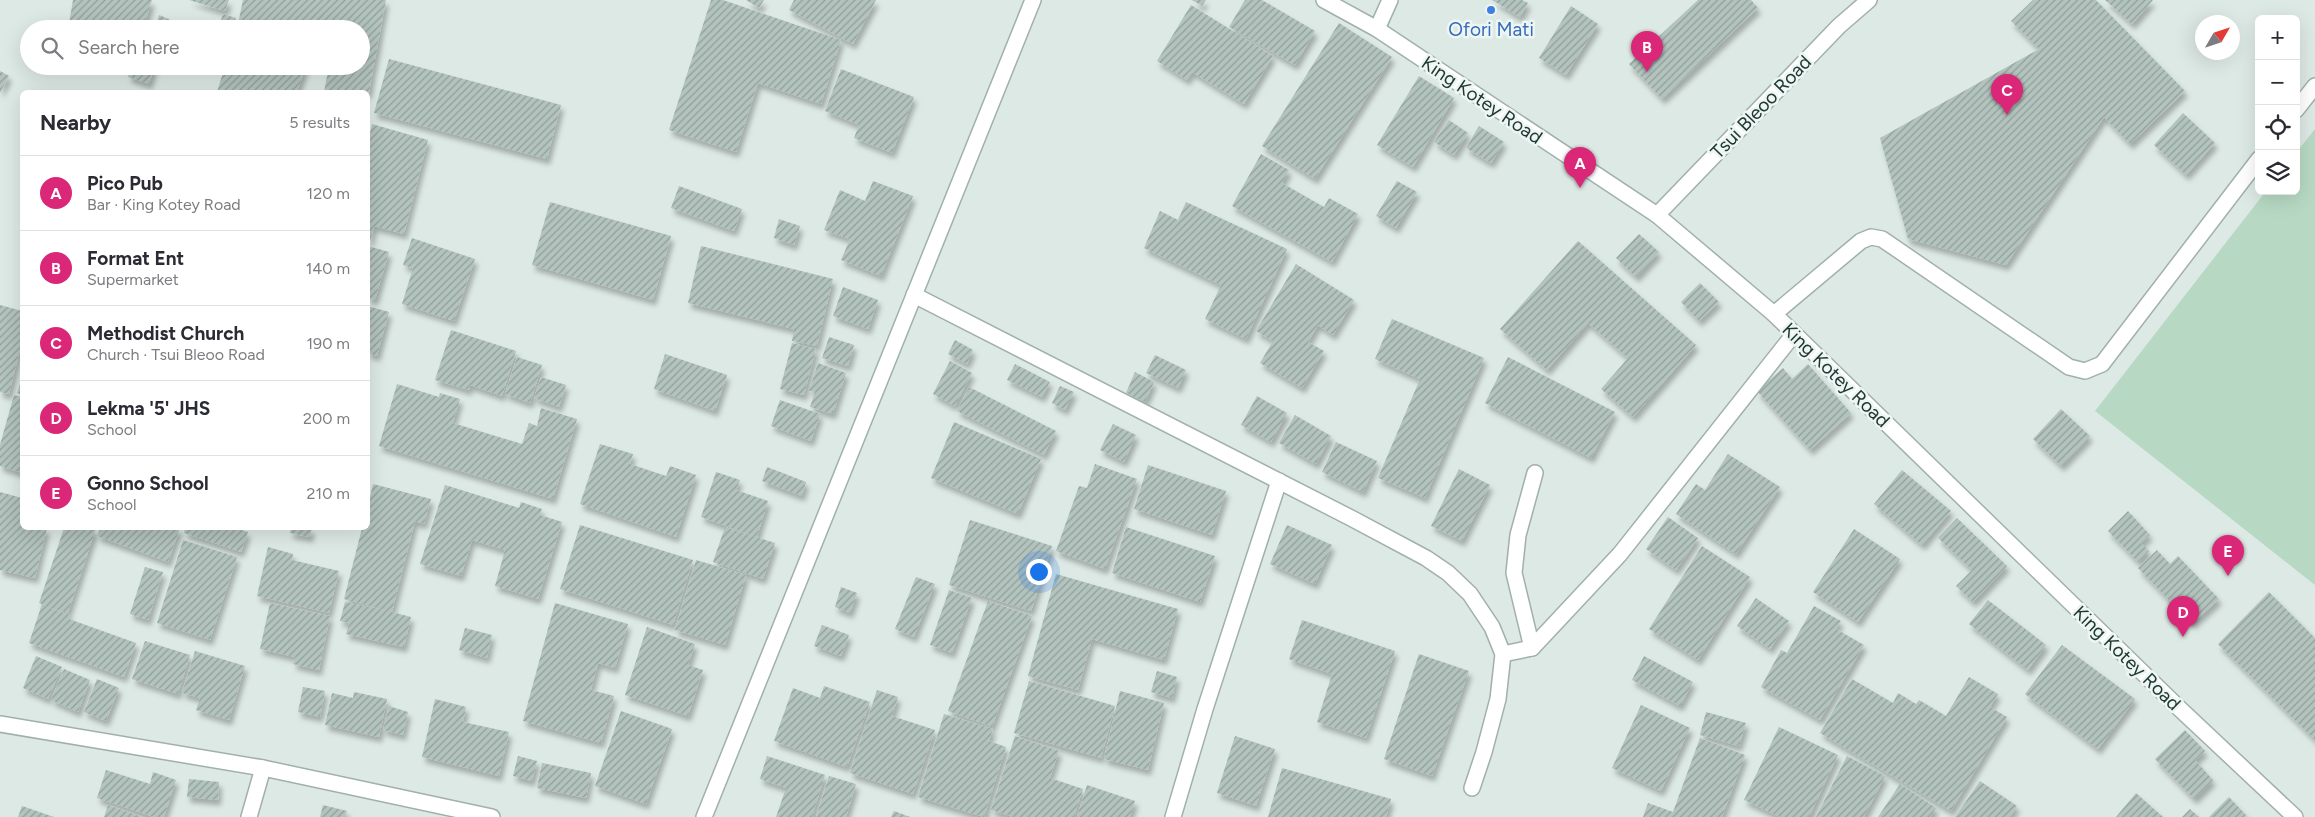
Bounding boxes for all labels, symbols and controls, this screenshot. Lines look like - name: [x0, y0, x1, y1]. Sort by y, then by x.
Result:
- marker: Ofori Mati: [1485, 4, 1497, 16]
- north arrow: [2195, 15, 2240, 60]
- map controls: [2255, 15, 2300, 195]
- button: +: [2255, 15, 2300, 60]
- place label: Ofori Mati: [1448, 18, 1534, 41]
- search box: [20, 20, 370, 75]
- pin: B: [1631, 31, 1663, 72]
- icon: search: [38, 34, 66, 62]
- text: Search here: [78, 36, 180, 59]
- street label: King Kotey Road: [1417, 51, 1547, 149]
- street label: Tsui Bleoo Road: [1706, 51, 1816, 163]
- button: −: [2255, 60, 2300, 105]
- pin: C: [1991, 74, 2023, 115]
- button: locate: [2255, 105, 2300, 150]
- text: Nearby: [40, 110, 111, 135]
- text: 5 results: [289, 113, 350, 132]
- pin: A: [1564, 147, 1596, 188]
- button: layers: [2255, 150, 2300, 195]
- text: Pico Pub: [87, 172, 163, 195]
- text: A: [50, 184, 62, 203]
- text: 120 m: [307, 184, 350, 203]
- text: Bar · King Kotey Road: [87, 195, 241, 214]
- text: Format Ent: [87, 247, 184, 270]
- text: B: [51, 259, 61, 278]
- text: 140 m: [306, 259, 350, 278]
- text: Supermarket: [87, 270, 179, 289]
- street label: King Kotey Road: [1777, 318, 1895, 432]
- text: Methodist Church: [87, 322, 244, 345]
- text: C: [50, 334, 62, 353]
- text: 190 m: [307, 334, 350, 353]
- text: Church · Tsui Bleoo Road: [87, 345, 265, 364]
- text: Lekma '5' JHS: [87, 397, 210, 420]
- text: D: [50, 409, 62, 428]
- text: 200 m: [303, 409, 350, 428]
- text: School: [87, 420, 137, 439]
- text: Gonno School: [87, 472, 209, 495]
- text: E: [51, 484, 61, 503]
- text: 210 m: [307, 484, 350, 503]
- text: School: [87, 495, 137, 514]
- pin: E: [2212, 535, 2244, 576]
- your location: [1026, 559, 1052, 585]
- pin: D: [2167, 596, 2199, 637]
- street label: King Kotey Road: [2068, 601, 2186, 715]

